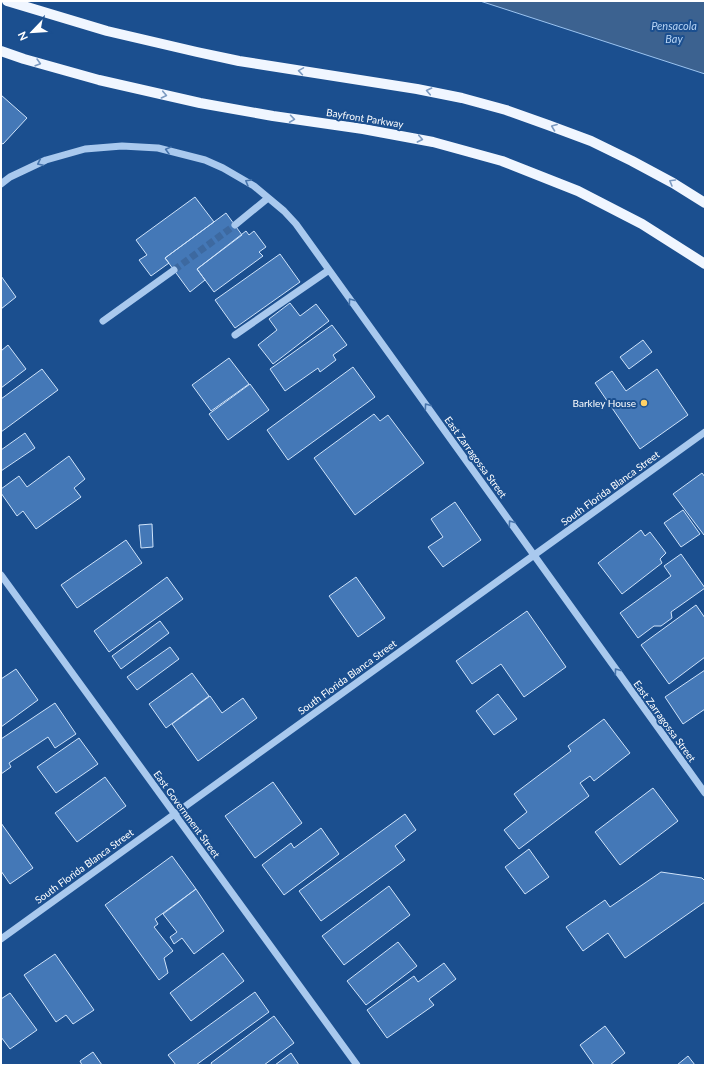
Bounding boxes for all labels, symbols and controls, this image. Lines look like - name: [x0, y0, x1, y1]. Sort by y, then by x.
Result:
- north arrow: [12, 12, 52, 52]
- water label: Pensacola Bay: [651, 19, 697, 45]
- text: N: [15, 30, 30, 43]
- one-way arrow: [34, 58, 41, 67]
- one-way arrow: [298, 67, 304, 76]
- one-way arrow: [426, 88, 433, 96]
- one-way arrow: [161, 90, 167, 98]
- street label: Bayfront Parkway: [326, 106, 405, 130]
- one-way arrow: [289, 114, 295, 123]
- one-way arrow: [551, 124, 559, 132]
- one-way arrow: [417, 135, 423, 143]
- one-way arrow: [164, 147, 171, 155]
- one-way arrow: [37, 158, 45, 166]
- one-way arrow: [245, 180, 252, 187]
- one-way arrow: [669, 180, 676, 187]
- one-way arrow: [349, 298, 356, 305]
- place label: Barkley House: [573, 397, 636, 409]
- marker: Barkley House: [639, 398, 649, 408]
- one-way arrow: [424, 403, 432, 410]
- street label: East Zarragossa Street: [442, 414, 510, 500]
- street label: South Florida Blanca Street: [558, 448, 662, 528]
- one-way arrow: [508, 520, 516, 527]
- street label: South Florida Blanca Street: [295, 637, 399, 717]
- one-way arrow: [615, 668, 622, 675]
- street label: East Zarragossa Street: [631, 678, 699, 764]
- street label: East Government Street: [151, 768, 223, 860]
- street label: South Florida Blanca Street: [32, 826, 136, 906]

